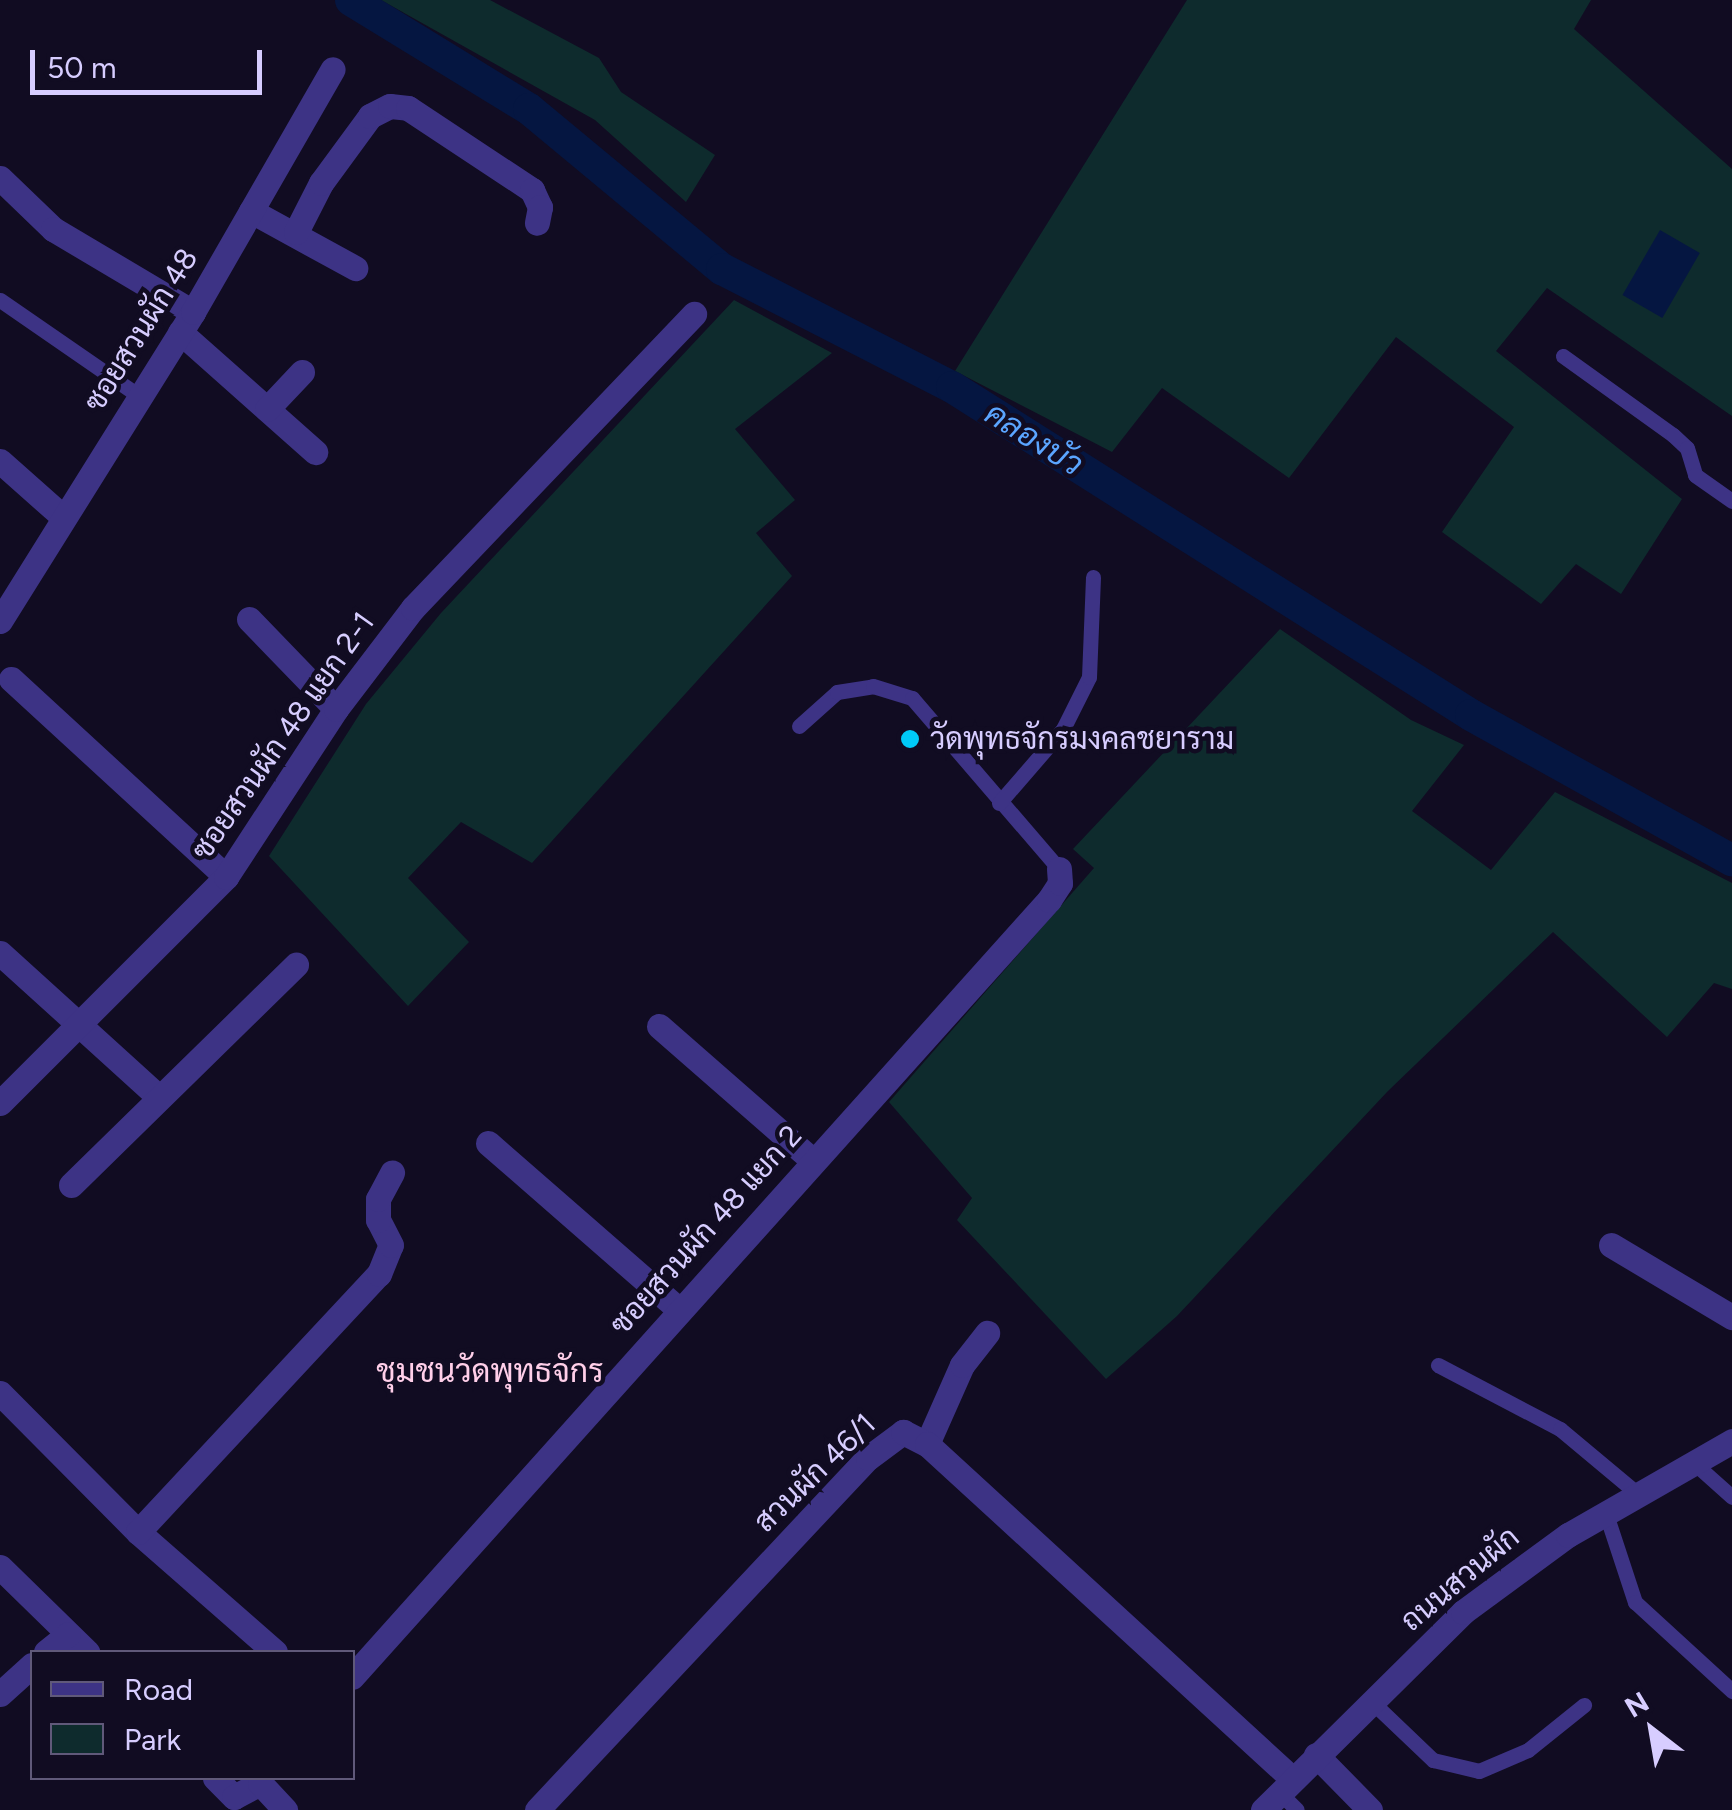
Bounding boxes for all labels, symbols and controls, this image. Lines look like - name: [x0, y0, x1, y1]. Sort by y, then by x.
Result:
- scale bar: [35, 30, 268, 92]
- text: 50 m: [47, 49, 116, 86]
- street label: ซอยสวนผัก 48: [77, 242, 205, 418]
- water label: คลองบัว: [978, 394, 1090, 484]
- street label: ซอยสวนผัก 48 แยก 2-1: [184, 605, 382, 867]
- place label: วัดพุทธจักรมงคลชยาราม: [930, 721, 1234, 757]
- marker: วัดพุทธจักรมงคลชยาราม: [899, 728, 921, 750]
- street label: ซอยสวนผัก 48 แยก 2: [603, 1118, 809, 1342]
- district label: ชุมชนวัดพุทธจักร: [376, 1352, 604, 1390]
- street label: สวนผัก 46/1: [747, 1406, 883, 1540]
- street label: ถนนสวนผัก: [1393, 1519, 1527, 1639]
- legend: [30, 1650, 355, 1780]
- text: Road: [124, 1671, 193, 1708]
- north arrow: [1602, 1680, 1702, 1780]
- text: N: [1619, 1684, 1655, 1724]
- text: Park: [124, 1721, 181, 1758]

